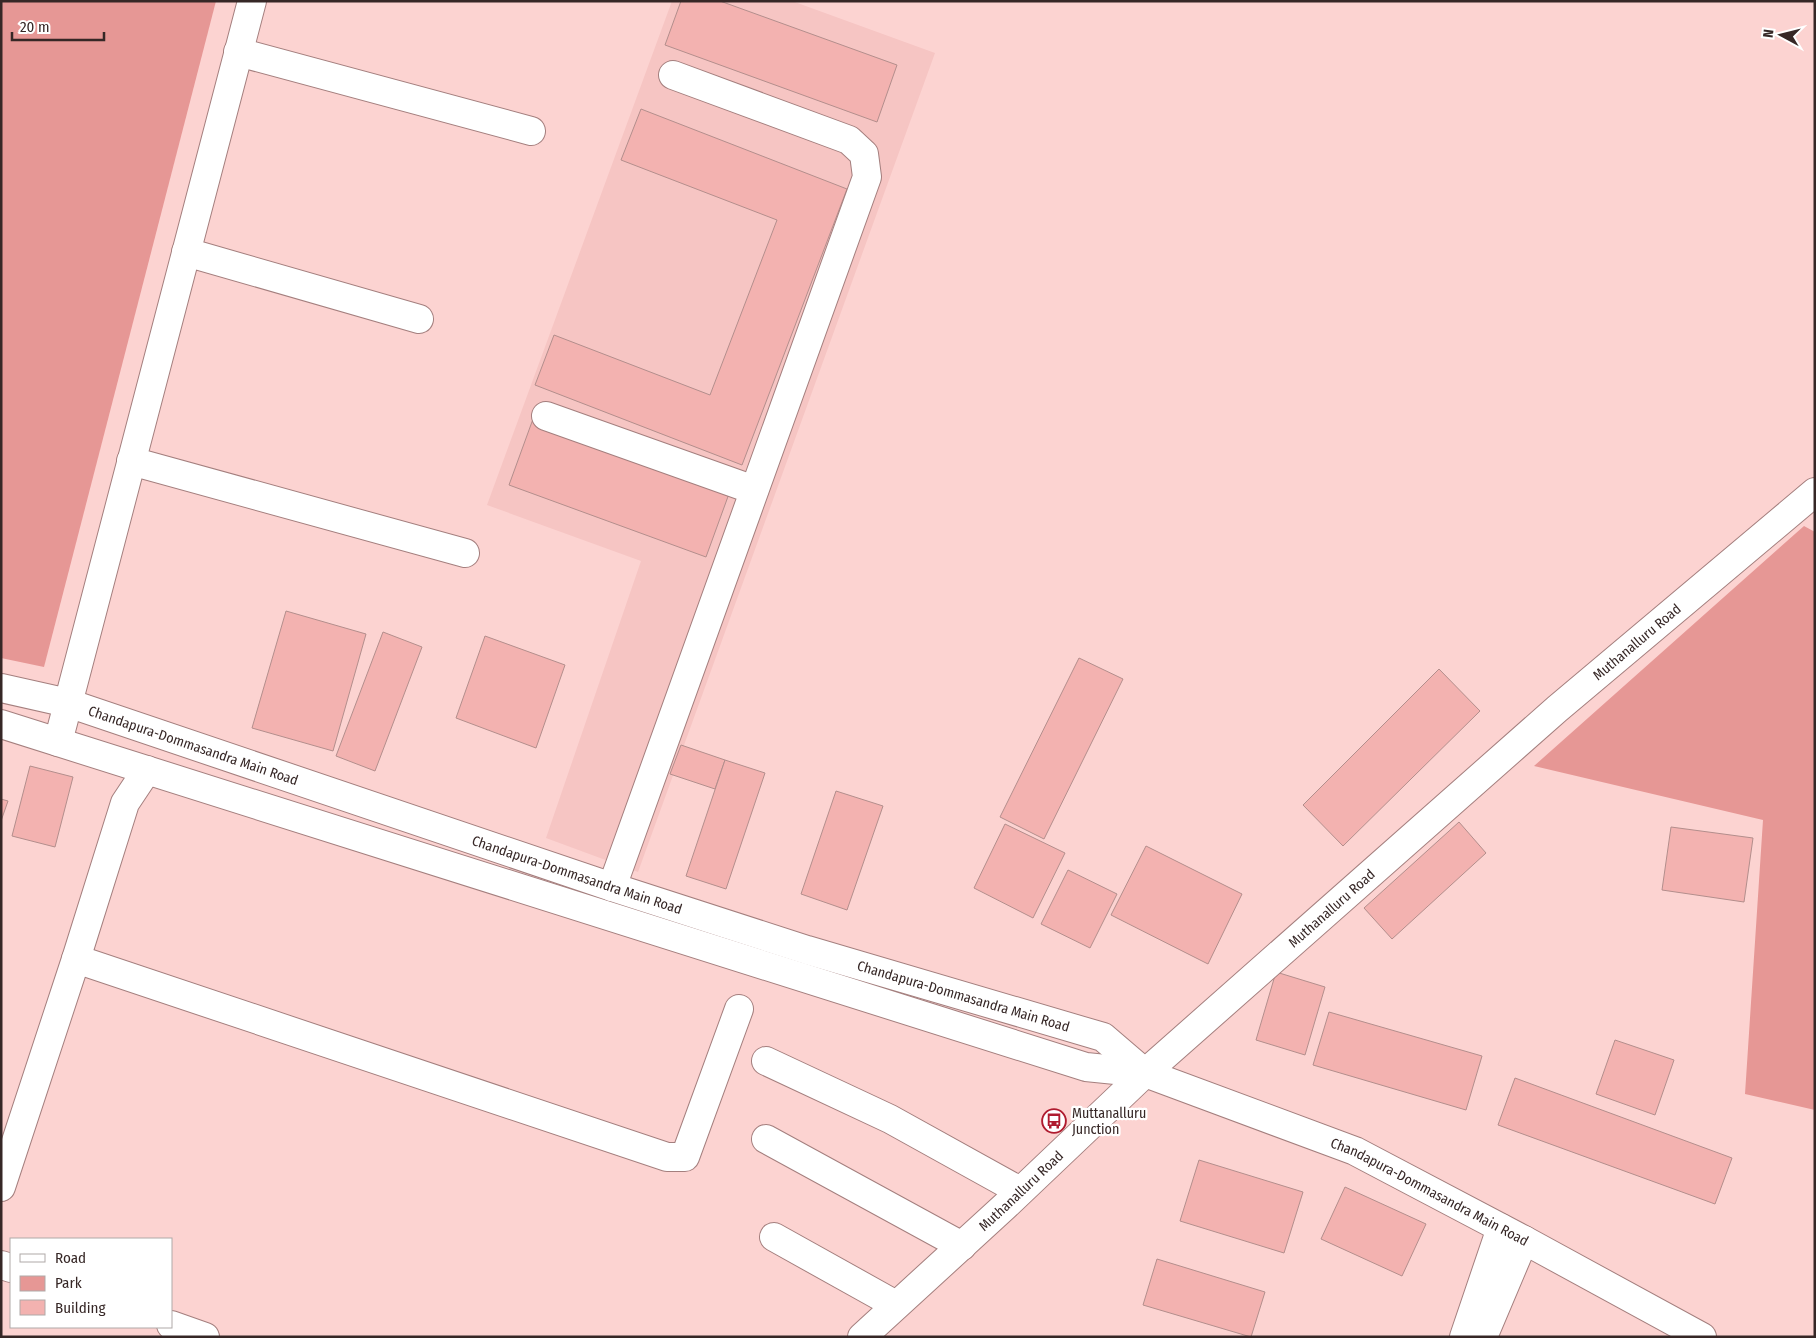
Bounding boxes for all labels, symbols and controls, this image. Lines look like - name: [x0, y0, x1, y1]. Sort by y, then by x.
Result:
- scale bar: [12, 10, 105, 42]
- north arrow: [1756, 10, 1806, 60]
- text: 20 m: [20, 18, 50, 36]
- text: N: [1760, 28, 1778, 39]
- street label: Muthanalluru Road: [1590, 601, 1684, 684]
- street label: Chandapura-Dommasandra Main Road: [86, 703, 300, 789]
- street label: Chandapura-Dommasandra Main Road: [470, 832, 684, 918]
- street label: Muthanalluru Road: [1285, 866, 1379, 951]
- street label: Chandapura-Dommasandra Main Road: [855, 957, 1072, 1036]
- place label: Muttanalluru Junction: [1072, 1105, 1146, 1138]
- bus stop icon: Muttanalluru Junction: [1041, 1108, 1067, 1134]
- street label: Chandapura-Dommasandra Main Road: [1328, 1135, 1531, 1250]
- street label: Muthanalluru Road: [976, 1147, 1067, 1235]
- legend: [10, 1238, 172, 1328]
- text: Road: [55, 1249, 86, 1267]
- text: Park: [55, 1274, 82, 1292]
- text: Building: [55, 1299, 106, 1317]

